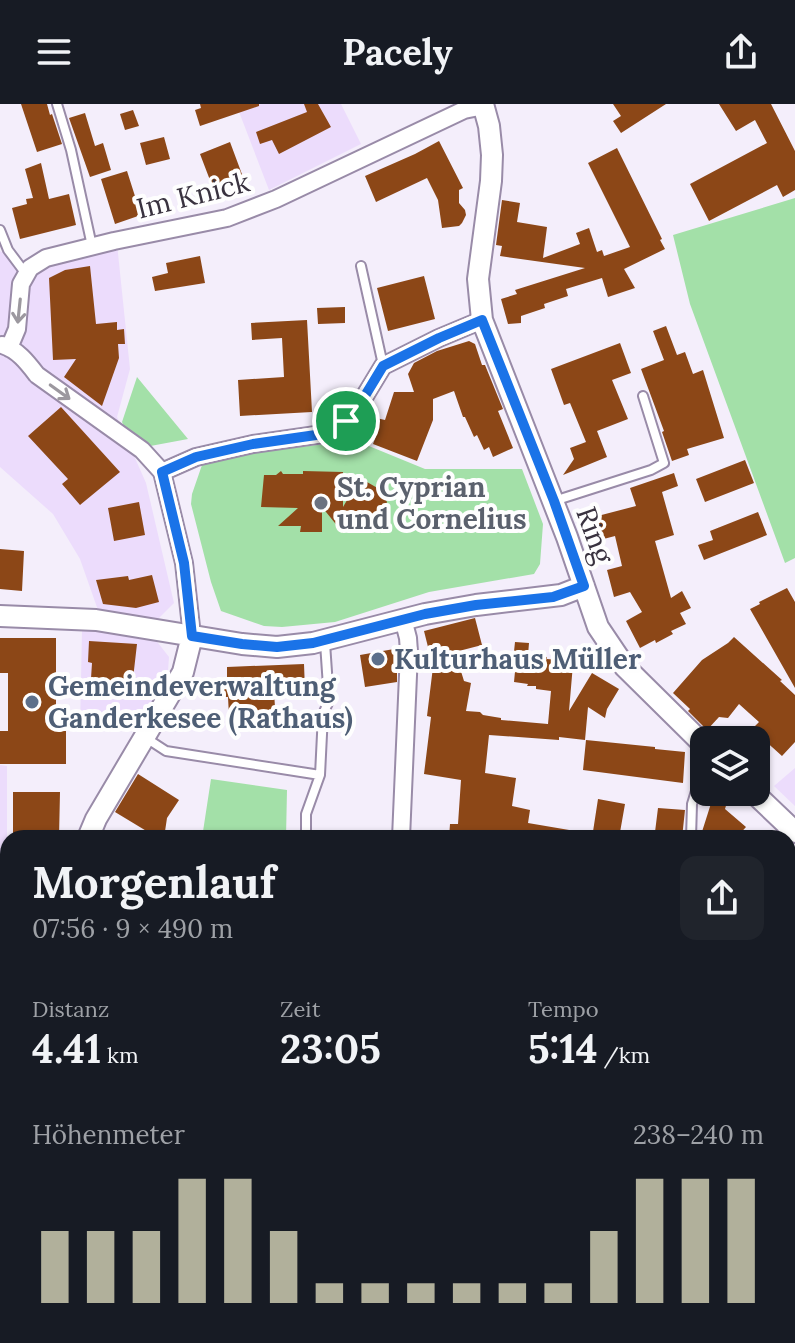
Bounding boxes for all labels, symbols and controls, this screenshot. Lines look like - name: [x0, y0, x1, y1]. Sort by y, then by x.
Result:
- text: Pacely: [342, 29, 453, 75]
- icon: menu: [32, 30, 76, 74]
- icon: share: [719, 30, 763, 74]
- street label: Im Knick: [133, 164, 253, 226]
- one-way arrow: [11, 297, 26, 324]
- one-way arrow: [49, 384, 71, 400]
- pin: [312, 387, 380, 455]
- icon: arrive: [324, 399, 368, 443]
- place label: St. Cyprian und Cornelius: [337, 469, 526, 537]
- marker: St. Cyprian und Cornelius: [312, 494, 330, 512]
- street label: Ring: [568, 502, 622, 569]
- place label: Kulturhaus Müller: [394, 641, 642, 677]
- marker: Kulturhaus Müller: [369, 650, 387, 668]
- place label: Gemeindeverwaltung Ganderkesee (Rathaus): [48, 668, 353, 736]
- marker: Gemeindeverwaltung Ganderkesee (Rathaus): [23, 693, 41, 711]
- map controls: [690, 726, 770, 806]
- button: layers: [690, 726, 770, 806]
- text: Morgenlauf: [32, 854, 276, 910]
- button: share: [680, 856, 764, 940]
- text: 07:56 · 9 × 490 m: [32, 912, 233, 945]
- text: Distanz: [32, 995, 109, 1023]
- text: Zeit: [280, 995, 320, 1023]
- text: Tempo: [528, 995, 599, 1023]
- text: 4.41: [32, 1023, 101, 1074]
- text: 23:05: [280, 1023, 381, 1074]
- text: 5:14: [528, 1023, 598, 1074]
- text: km: [101, 1041, 139, 1069]
- text: /km: [598, 1041, 650, 1069]
- text: Höhenmeter: [32, 1118, 185, 1151]
- text: 238–240 m: [633, 1118, 764, 1151]

